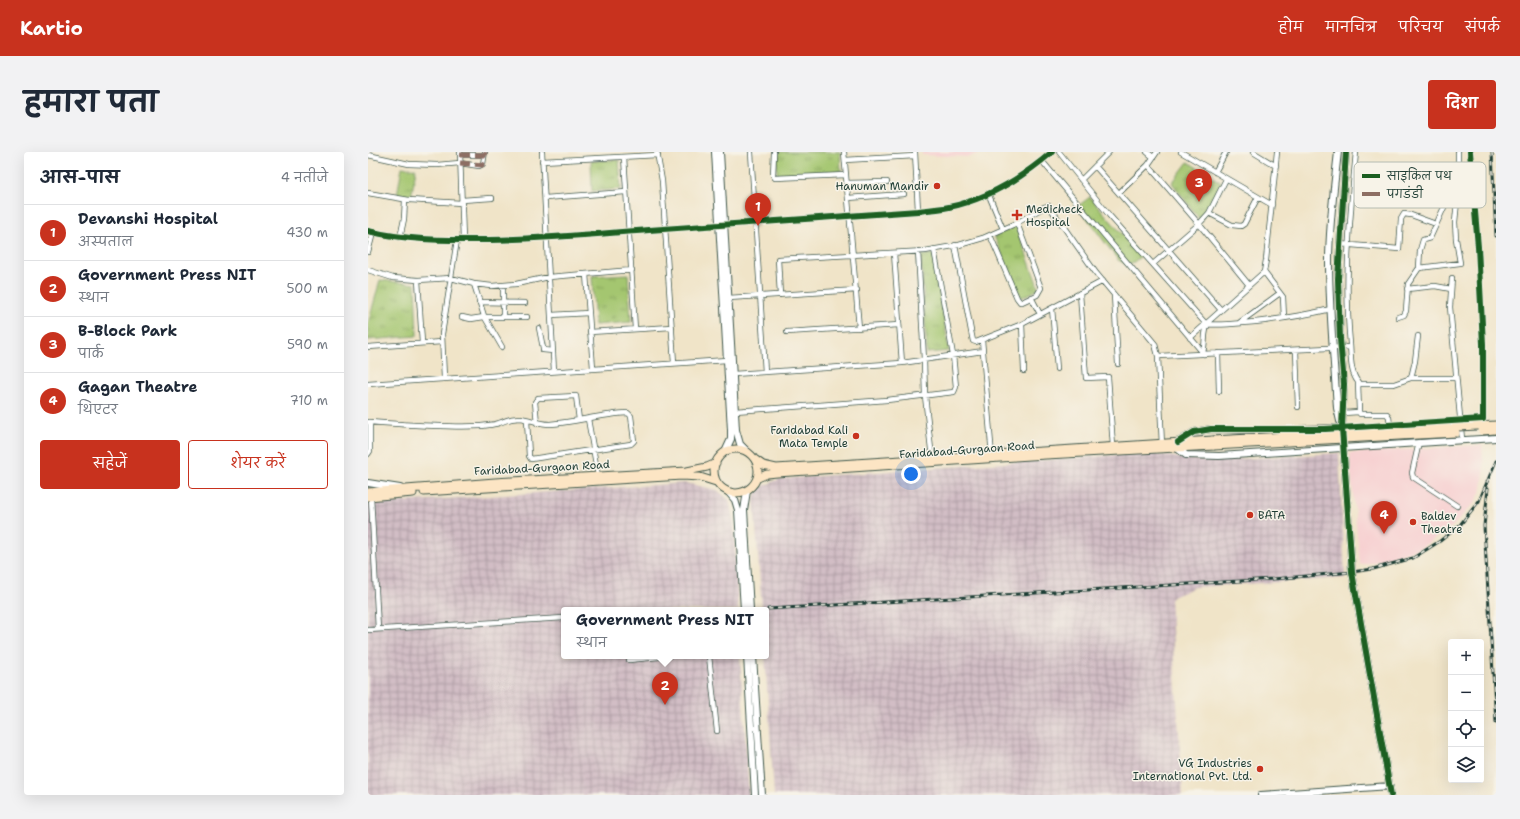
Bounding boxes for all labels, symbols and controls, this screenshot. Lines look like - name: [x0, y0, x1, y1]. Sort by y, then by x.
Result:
- text: Kartio: [20, 16, 83, 41]
- text: होम: [1279, 18, 1303, 36]
- text: मानचित्र: [1325, 18, 1377, 36]
- text: परिचय: [1399, 18, 1443, 36]
- text: संपर्क: [1465, 18, 1500, 36]
- button: दिशा: [1428, 80, 1496, 129]
- text: हमारा पता: [24, 83, 158, 121]
- legend: [1354, 162, 1486, 208]
- text: आस-पास: [40, 166, 120, 188]
- text: साइकिल पथ: [1386, 167, 1453, 184]
- text: 4 नतीजे: [281, 169, 328, 186]
- pin: 3: [1186, 169, 1212, 202]
- place label: Hanuman Mandir: [835, 179, 929, 194]
- marker: Hanuman Mandir: [932, 181, 942, 191]
- text: पगडंडी: [1386, 185, 1424, 202]
- pin: 1: [745, 193, 771, 226]
- place label: Medicheck Hospital: [1026, 202, 1082, 230]
- text: Devanshi Hospital: [78, 209, 218, 229]
- marker: Medicheck Hospital: [1011, 209, 1023, 221]
- text: 1: [50, 224, 56, 241]
- text: 430 m: [286, 224, 328, 241]
- text: अस्पताल: [78, 233, 133, 250]
- text: Government Press NIT: [78, 265, 256, 285]
- text: 2: [48, 280, 58, 297]
- text: 500 m: [286, 280, 328, 297]
- text: स्थान: [78, 289, 109, 306]
- text: B-Block Park: [78, 321, 177, 341]
- text: 3: [48, 336, 58, 353]
- text: 590 m: [287, 336, 328, 353]
- text: पार्क: [78, 345, 104, 362]
- text: Gagan Theatre: [78, 377, 198, 397]
- text: 4: [48, 392, 58, 409]
- text: 710 m: [290, 392, 328, 409]
- text: थिएटर: [78, 401, 118, 418]
- place label: Faridabad Kali Mata Temple: [770, 423, 848, 451]
- marker: Faridabad Kali Mata Temple: [851, 431, 861, 441]
- street label: Faridabad-Gurgaon Road: [899, 438, 1035, 462]
- button: सहेजें: [40, 440, 180, 489]
- button: शेयर करें: [188, 440, 328, 489]
- street label: Faridabad-Gurgaon Road: [474, 457, 610, 479]
- your location: [901, 464, 921, 484]
- pin: 4: [1371, 501, 1397, 534]
- place label: BATA: [1258, 508, 1285, 523]
- place label: Baldev Theatre: [1421, 509, 1462, 537]
- marker: BATA: [1245, 510, 1255, 520]
- marker: Baldev Theatre: [1408, 517, 1418, 527]
- popup: [561, 607, 769, 659]
- text: Government Press NIT: [576, 610, 754, 630]
- text: स्थान: [576, 634, 607, 651]
- map controls: [1448, 639, 1484, 783]
- button: +: [1448, 639, 1484, 675]
- pin: 2: [652, 672, 678, 705]
- button: −: [1448, 675, 1484, 711]
- button: locate: [1448, 711, 1484, 747]
- button: layers: [1448, 747, 1484, 783]
- place label: VG Industries International Pvt. Ltd.: [1133, 756, 1252, 784]
- marker: VG Industries International Pvt. Ltd.: [1255, 764, 1265, 774]

